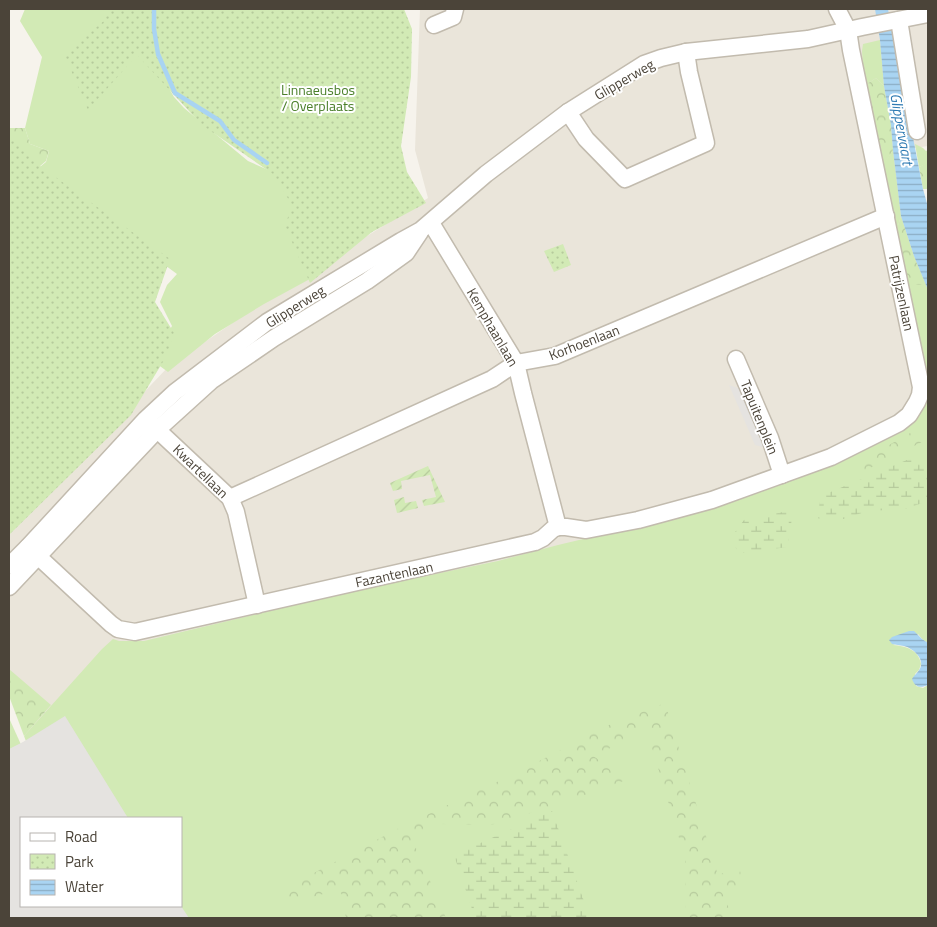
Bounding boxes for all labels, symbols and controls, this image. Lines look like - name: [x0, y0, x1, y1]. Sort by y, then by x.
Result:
- street label: Glipperweg: [590, 53, 658, 105]
- park label: Linnaeusbos / Overplaats: [281, 79, 355, 116]
- water label: Glippervaart: [884, 91, 920, 169]
- street label: Patrijzenlaan: [884, 253, 920, 333]
- street label: Glipperweg: [261, 279, 329, 333]
- street label: Kemphaanlaan: [462, 284, 524, 370]
- street label: Korhoenlaan: [546, 319, 622, 365]
- street label: Tapuitenplein: [736, 377, 784, 457]
- street label: Kwartellaan: [169, 439, 233, 503]
- street label: Fazantenlaan: [353, 556, 435, 592]
- legend: [20, 817, 182, 907]
- text: Road: [65, 825, 97, 848]
- text: Park: [65, 850, 94, 873]
- text: Water: [65, 875, 104, 898]

